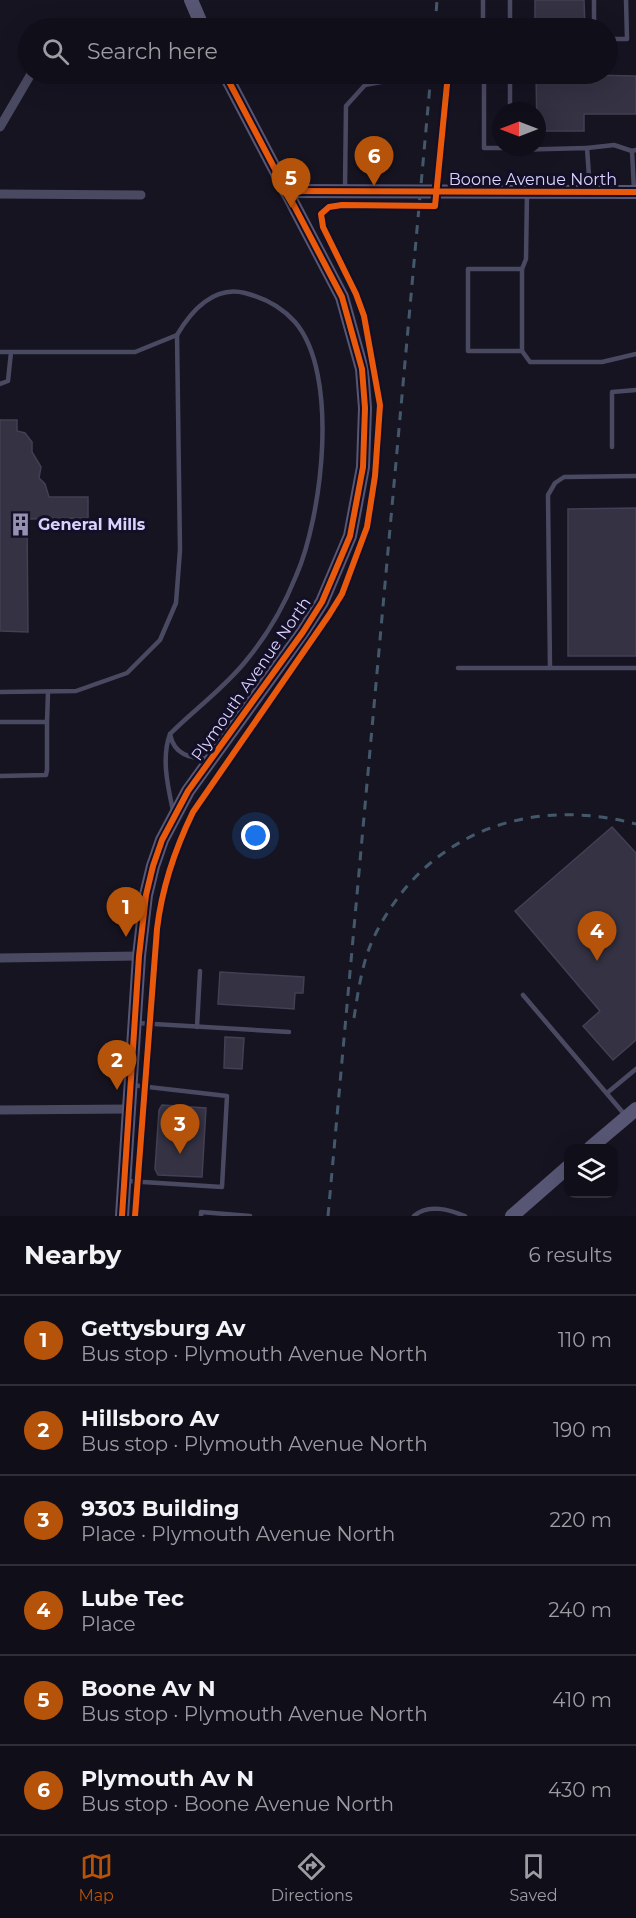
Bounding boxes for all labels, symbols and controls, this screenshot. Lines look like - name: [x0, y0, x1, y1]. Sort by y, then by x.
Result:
- search box: [18, 18, 618, 84]
- icon: search: [39, 35, 72, 68]
- text: Search here: [87, 38, 218, 65]
- north arrow: [492, 102, 546, 156]
- pin: 6: [354, 136, 394, 186]
- pin: 5: [272, 158, 310, 208]
- street label: Boone Avenue North: [449, 170, 617, 189]
- building icon: General Mills: [7, 511, 33, 537]
- place label: General Mills: [38, 515, 146, 534]
- street label: Plymouth Avenue North: [187, 594, 315, 764]
- your location: [241, 821, 270, 850]
- pin: 1: [106, 888, 146, 937]
- pin: 4: [578, 912, 616, 961]
- pin: 2: [98, 1040, 136, 1090]
- pin: 3: [160, 1104, 200, 1154]
- map controls: [564, 1144, 618, 1198]
- button: layers: [564, 1144, 618, 1198]
- text: Nearby: [24, 1239, 121, 1271]
- text: 6 results: [528, 1243, 612, 1267]
- text: Gettysburg Av: [81, 1315, 245, 1342]
- text: 1: [40, 1328, 47, 1352]
- text: 110 m: [558, 1328, 612, 1352]
- text: Bus stop · Plymouth Avenue North: [81, 1342, 428, 1366]
- text: Hillsboro Av: [81, 1405, 219, 1432]
- text: 2: [38, 1418, 49, 1442]
- text: 190 m: [553, 1418, 612, 1442]
- text: Bus stop · Plymouth Avenue North: [81, 1432, 428, 1456]
- text: 9303 Building: [81, 1495, 240, 1522]
- text: 3: [38, 1508, 49, 1532]
- text: 220 m: [550, 1508, 612, 1532]
- text: Place · Plymouth Avenue North: [81, 1522, 395, 1546]
- text: Lube Tec: [81, 1585, 184, 1612]
- text: 4: [37, 1598, 50, 1622]
- text: 240 m: [548, 1598, 612, 1622]
- text: Place: [81, 1612, 136, 1636]
- text: Boone Av N: [81, 1675, 215, 1702]
- text: 5: [38, 1688, 49, 1712]
- text: 410 m: [552, 1688, 612, 1712]
- text: Bus stop · Plymouth Avenue North: [81, 1702, 428, 1726]
- text: Plymouth Av N: [81, 1765, 254, 1792]
- text: 6: [37, 1778, 50, 1802]
- text: 430 m: [548, 1778, 612, 1802]
- text: Bus stop · Boone Avenue North: [81, 1792, 394, 1816]
- tab: Map: [78, 1850, 114, 1905]
- tab: Directions: [271, 1850, 353, 1905]
- tab: Saved: [510, 1850, 558, 1905]

